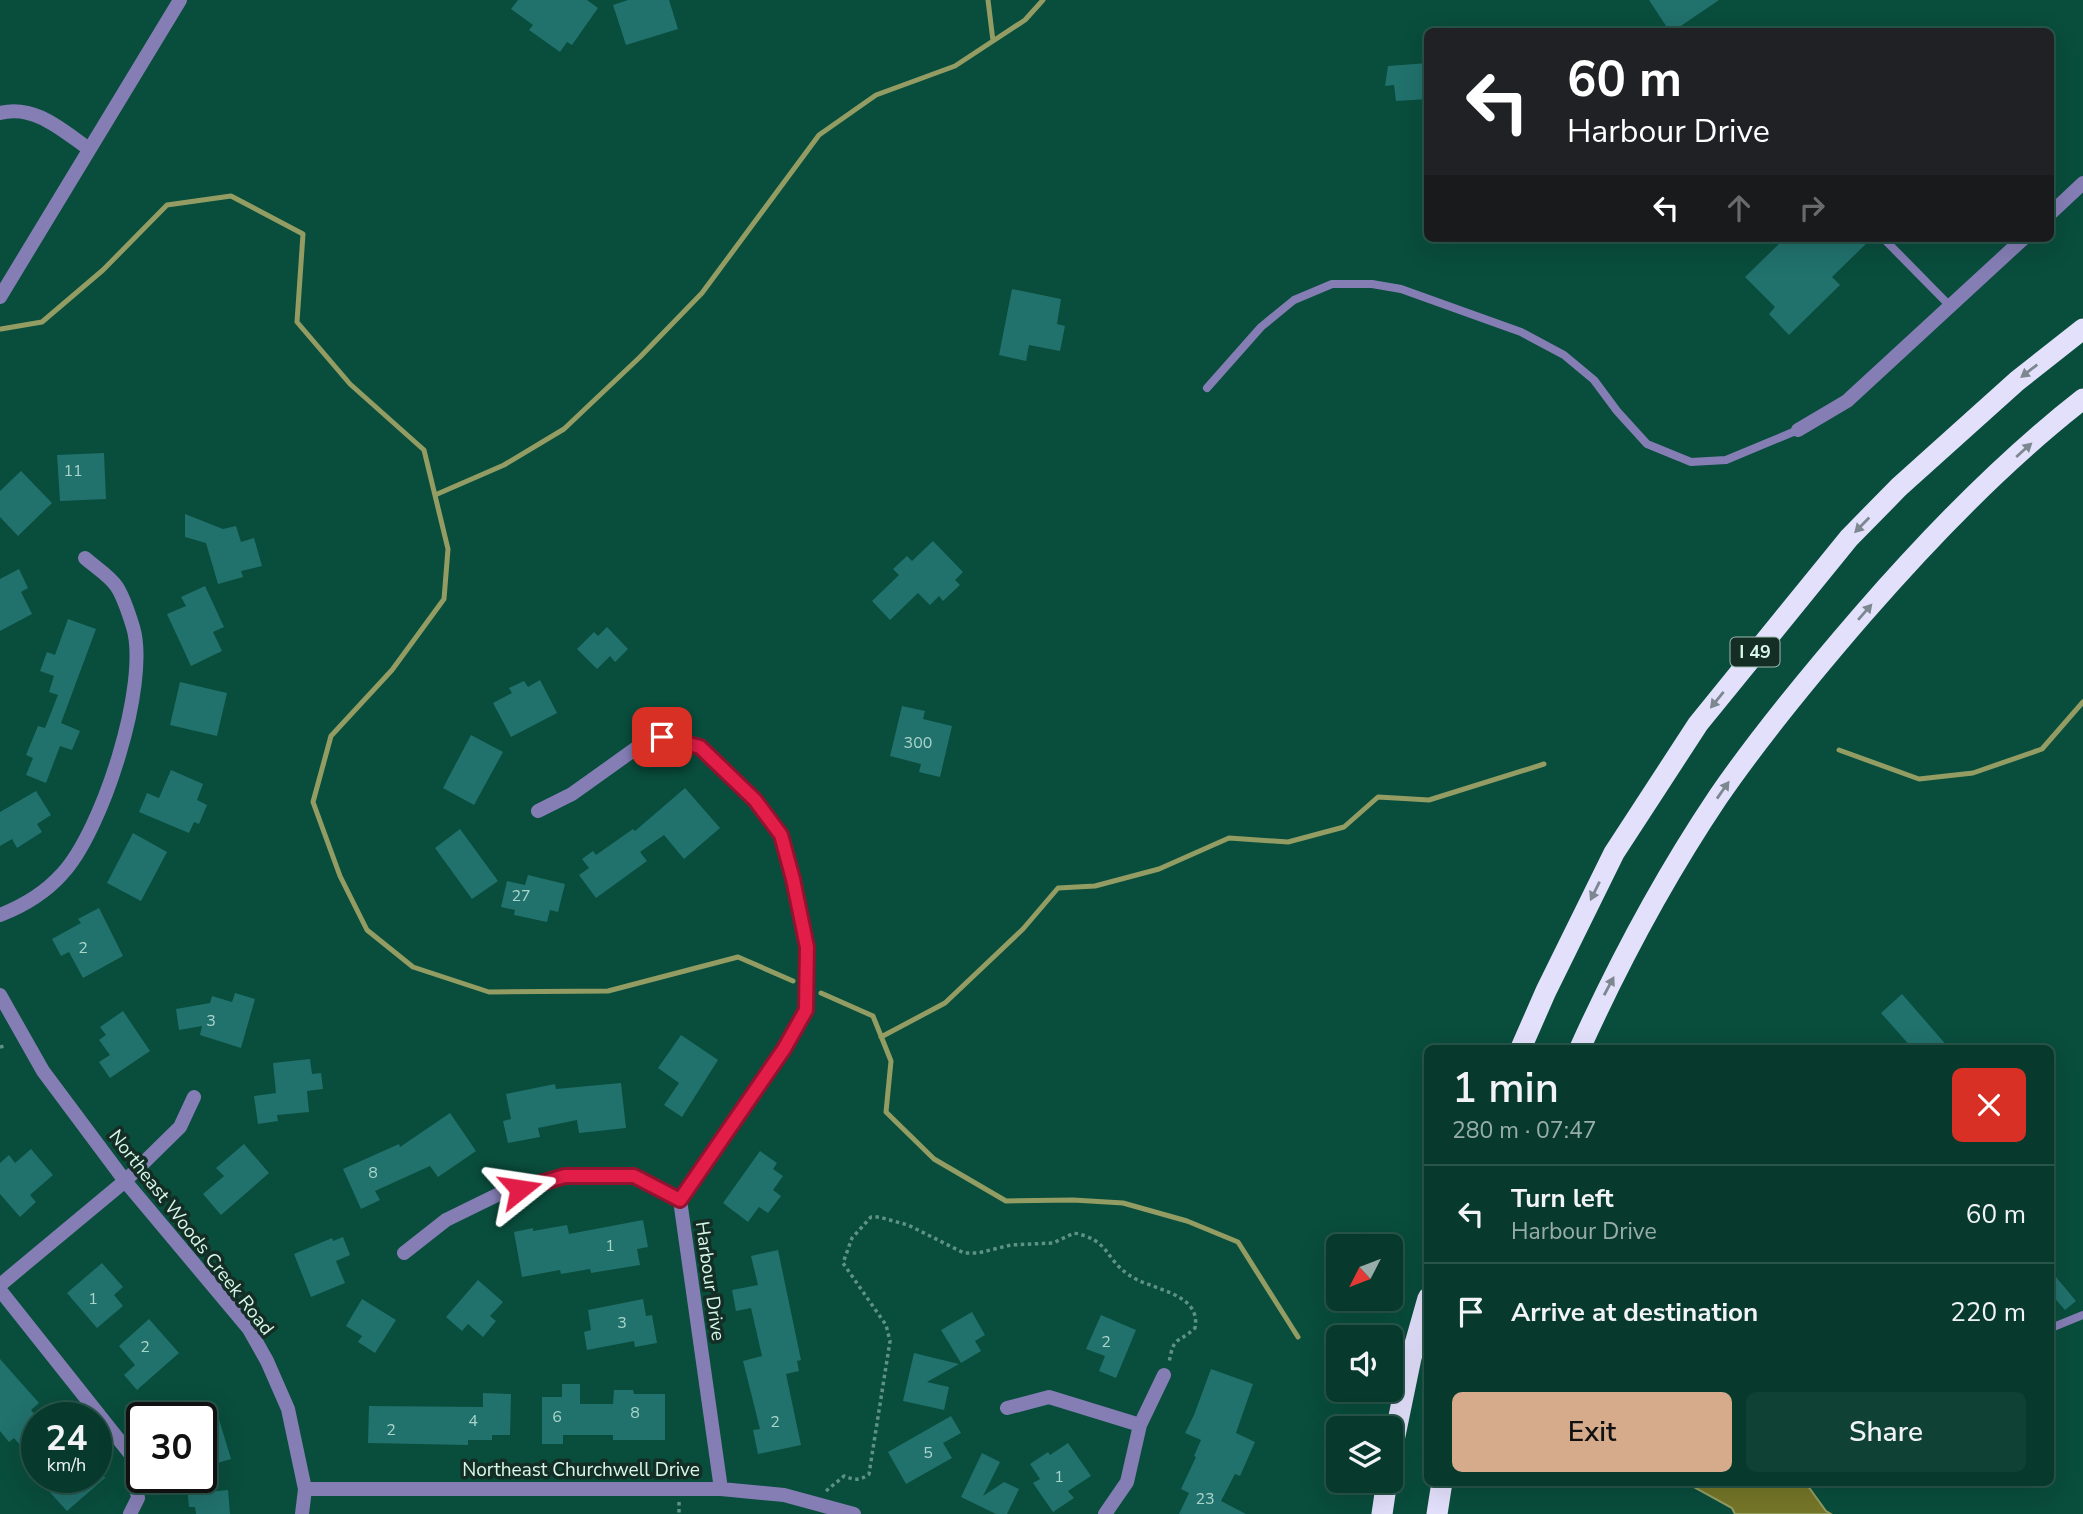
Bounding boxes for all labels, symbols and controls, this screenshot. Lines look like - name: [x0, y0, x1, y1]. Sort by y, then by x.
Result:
- text: 60 m: [1567, 46, 1682, 113]
- icon: left: [1452, 56, 1543, 147]
- text: Harbour Drive: [1567, 110, 1770, 153]
- icon: left: [1647, 189, 1685, 227]
- icon: ahead: [1720, 189, 1758, 227]
- icon: right: [1793, 189, 1831, 227]
- one-way arrow: [2021, 364, 2039, 379]
- one-way arrow: [2015, 442, 2033, 458]
- house number: 11: [63, 460, 83, 482]
- one-way arrow: [1854, 516, 1870, 533]
- one-way arrow: [1857, 603, 1873, 621]
- road number: I 49: [1730, 638, 1780, 666]
- one-way arrow: [1710, 692, 1725, 709]
- pin: [632, 707, 692, 767]
- icon: arrive: [643, 718, 681, 756]
- house number: 300: [904, 732, 932, 754]
- one-way arrow: [1716, 781, 1730, 799]
- one-way arrow: [1589, 881, 1600, 901]
- house number: 27: [511, 885, 531, 907]
- house number: 2: [78, 937, 88, 959]
- one-way arrow: [1603, 977, 1615, 996]
- house number: 3: [206, 1010, 216, 1032]
- text: 1 min: [1452, 1060, 1559, 1117]
- button: close: [1952, 1068, 2026, 1142]
- text: 280 m · 07:47: [1452, 1115, 1597, 1146]
- street label: Northeast Woods Creek Road: [103, 1124, 280, 1341]
- position arrow: [483, 1152, 557, 1226]
- house number: 8: [368, 1162, 378, 1184]
- text: Turn left: [1511, 1181, 1614, 1216]
- icon: left: [1452, 1195, 1490, 1233]
- text: 60 m: [1966, 1197, 2026, 1232]
- text: Harbour Drive: [1511, 1216, 1657, 1247]
- street label: Harbour Drive: [689, 1220, 731, 1343]
- north arrow: [1326, 1234, 1404, 1311]
- map controls: [1326, 1234, 1403, 1493]
- house number: 1: [605, 1235, 615, 1257]
- house number: 1: [88, 1288, 98, 1310]
- icon: arrive: [1452, 1293, 1490, 1331]
- text: Arrive at destination: [1511, 1295, 1758, 1330]
- text: 220 m: [1950, 1295, 2026, 1330]
- house number: 3: [617, 1312, 627, 1334]
- button: sound: [1326, 1325, 1403, 1402]
- house number: 2: [1101, 1331, 1111, 1353]
- house number: 2: [140, 1336, 150, 1358]
- button: Exit: [1452, 1392, 1732, 1472]
- button: Share: [1746, 1392, 2026, 1472]
- speed limit sign: 30: [126, 1402, 217, 1493]
- house number: 8: [630, 1402, 640, 1424]
- house number: 6: [552, 1406, 562, 1428]
- house number: 4: [468, 1410, 478, 1432]
- house number: 2: [770, 1411, 780, 1433]
- text: 24: [45, 1415, 88, 1462]
- button: layers: [1326, 1416, 1403, 1493]
- house number: 2: [386, 1419, 396, 1441]
- house number: 5: [923, 1442, 933, 1464]
- text: km/h: [47, 1453, 86, 1477]
- street label: Northeast Churchwell Drive: [462, 1457, 700, 1483]
- house number: 1: [1054, 1466, 1064, 1488]
- house number: 23: [1195, 1488, 1215, 1510]

